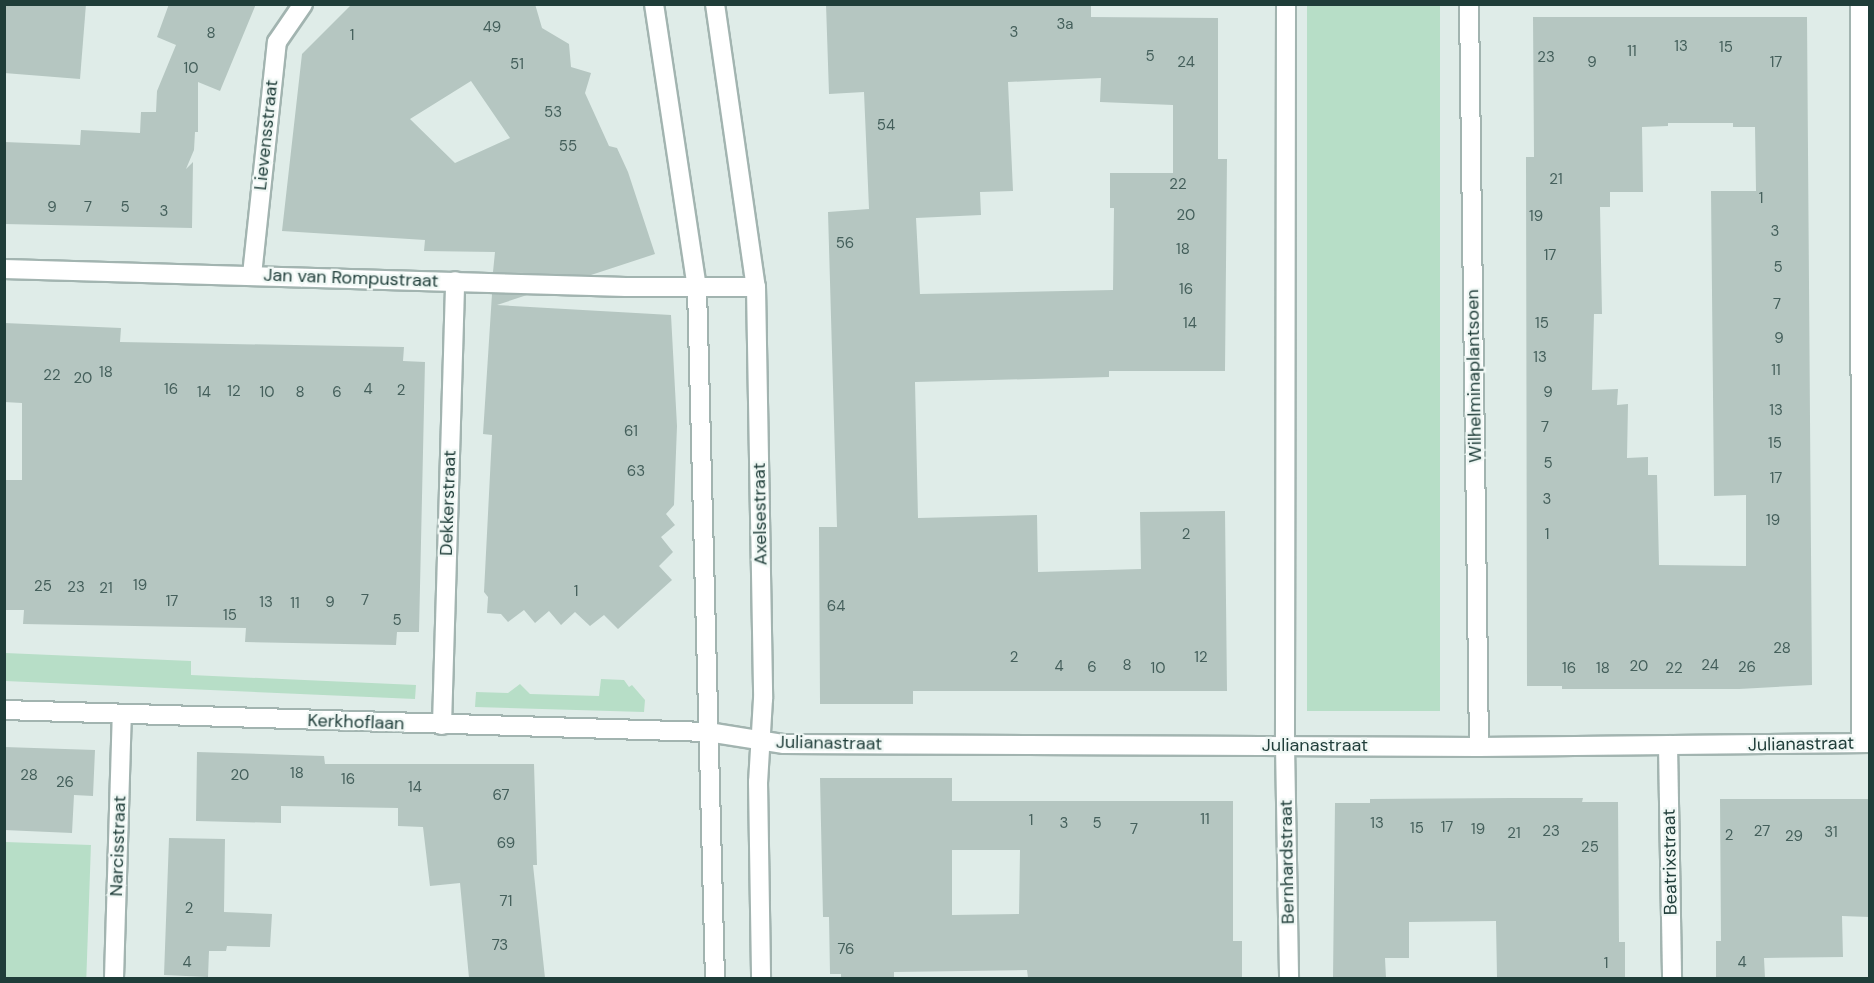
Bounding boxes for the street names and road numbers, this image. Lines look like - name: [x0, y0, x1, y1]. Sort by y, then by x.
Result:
- street label: Lievensstraat: [249, 79, 283, 191]
- street label: Jan van Rompustraat: [263, 264, 439, 292]
- street label: Wilhelminaplantsoen: [1462, 289, 1486, 463]
- street label: Dekkerstraat: [435, 450, 461, 556]
- street label: Axelsestraat: [748, 462, 772, 566]
- street label: Kerkhoflaan: [307, 710, 405, 734]
- street label: Julianastraat: [776, 731, 882, 755]
- street label: Julianastraat: [1748, 732, 1854, 756]
- street label: Julianastraat: [1262, 734, 1368, 756]
- street label: Narcisstraat: [105, 795, 131, 897]
- street label: Bernhardstraat: [1275, 800, 1299, 924]
- street label: Beatrixstraat: [1658, 809, 1682, 915]

